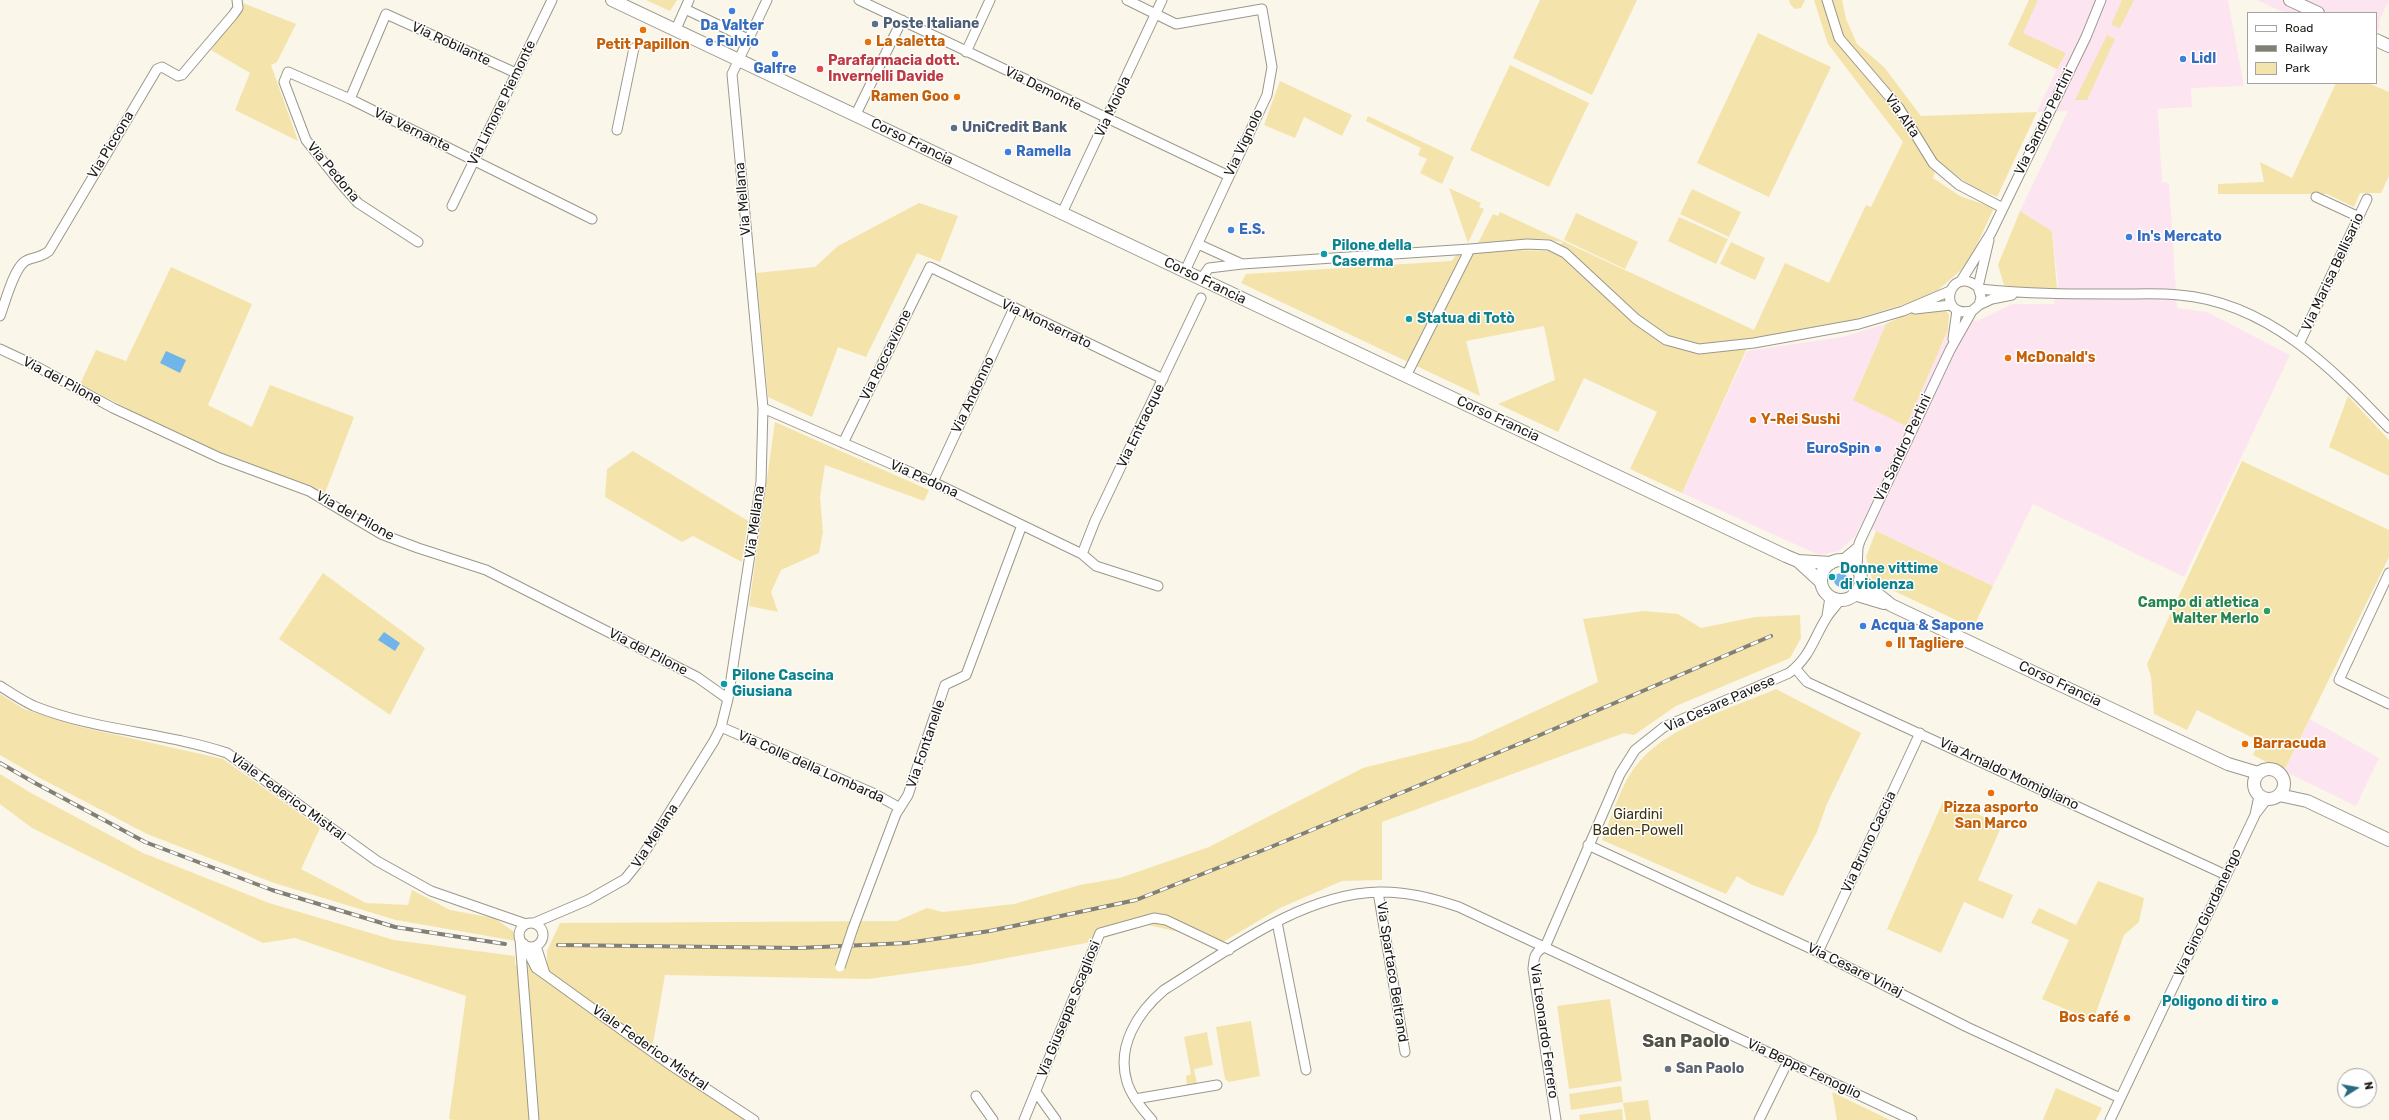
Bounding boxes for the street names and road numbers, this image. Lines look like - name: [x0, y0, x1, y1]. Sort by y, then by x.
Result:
- street label: Via Robilante: [409, 18, 493, 70]
- street label: Via Limone Piemonte: [464, 37, 540, 169]
- street label: Via Demonte: [1002, 63, 1084, 115]
- street label: Via Sandro Pertini: [2011, 66, 2077, 178]
- street label: Via Moiola: [1092, 74, 1134, 140]
- street label: Via Alta: [1881, 91, 1923, 141]
- street label: Via Vernante: [371, 104, 453, 156]
- street label: Via Vignolo: [1221, 107, 1267, 179]
- street label: Via Piccona: [84, 108, 138, 182]
- street label: Corso Francia: [868, 115, 956, 169]
- street label: Via Pedona: [303, 139, 363, 205]
- street label: Via Mellana: [731, 162, 755, 236]
- street label: Via Marisa Bellisario: [2298, 210, 2368, 334]
- street label: Corso Francia: [1161, 254, 1249, 308]
- street label: Via Monserrato: [998, 296, 1094, 352]
- street label: Via Roccavione: [857, 307, 915, 403]
- street label: Via del Pilone: [20, 353, 104, 409]
- street label: Via Andonno: [948, 354, 998, 436]
- street label: Via Entracque: [1113, 381, 1169, 471]
- street label: Corso Francia: [1454, 392, 1542, 446]
- street label: Via Sandro Pertini: [1871, 392, 1935, 504]
- street label: Via Pedona: [887, 456, 961, 502]
- street label: Via Mellana: [742, 485, 768, 559]
- street label: Via del Pilone: [313, 488, 397, 544]
- street label: Via del Pilone: [606, 625, 690, 679]
- street label: Corso Francia: [2016, 657, 2104, 711]
- street label: Via Cesare Pavese: [1662, 672, 1778, 736]
- street label: Via Fontanelle: [903, 698, 949, 790]
- street label: Via Colle della Lombarda: [735, 727, 887, 807]
- street label: Via Arnaldo Momigliano: [1936, 734, 2082, 814]
- street label: Viale Federico Mistral: [227, 750, 349, 844]
- street label: Via Bruno Caccia: [1838, 788, 1900, 896]
- street label: Via Mellana: [628, 801, 682, 871]
- street label: Via Gino Giordanengo: [2171, 846, 2245, 980]
- street label: Via Spartaco Beltrand: [1373, 901, 1411, 1043]
- street label: Via Giuseppe Scagliosi: [1034, 938, 1104, 1080]
- street label: Via Cesare Vinaj: [1804, 940, 1906, 1000]
- street label: Via Leonardo Ferrero: [1526, 963, 1562, 1099]
- street label: Viale Federico Mistral: [589, 1001, 711, 1095]
- street label: Via Beppe Fenoglio: [1744, 1035, 1864, 1103]

